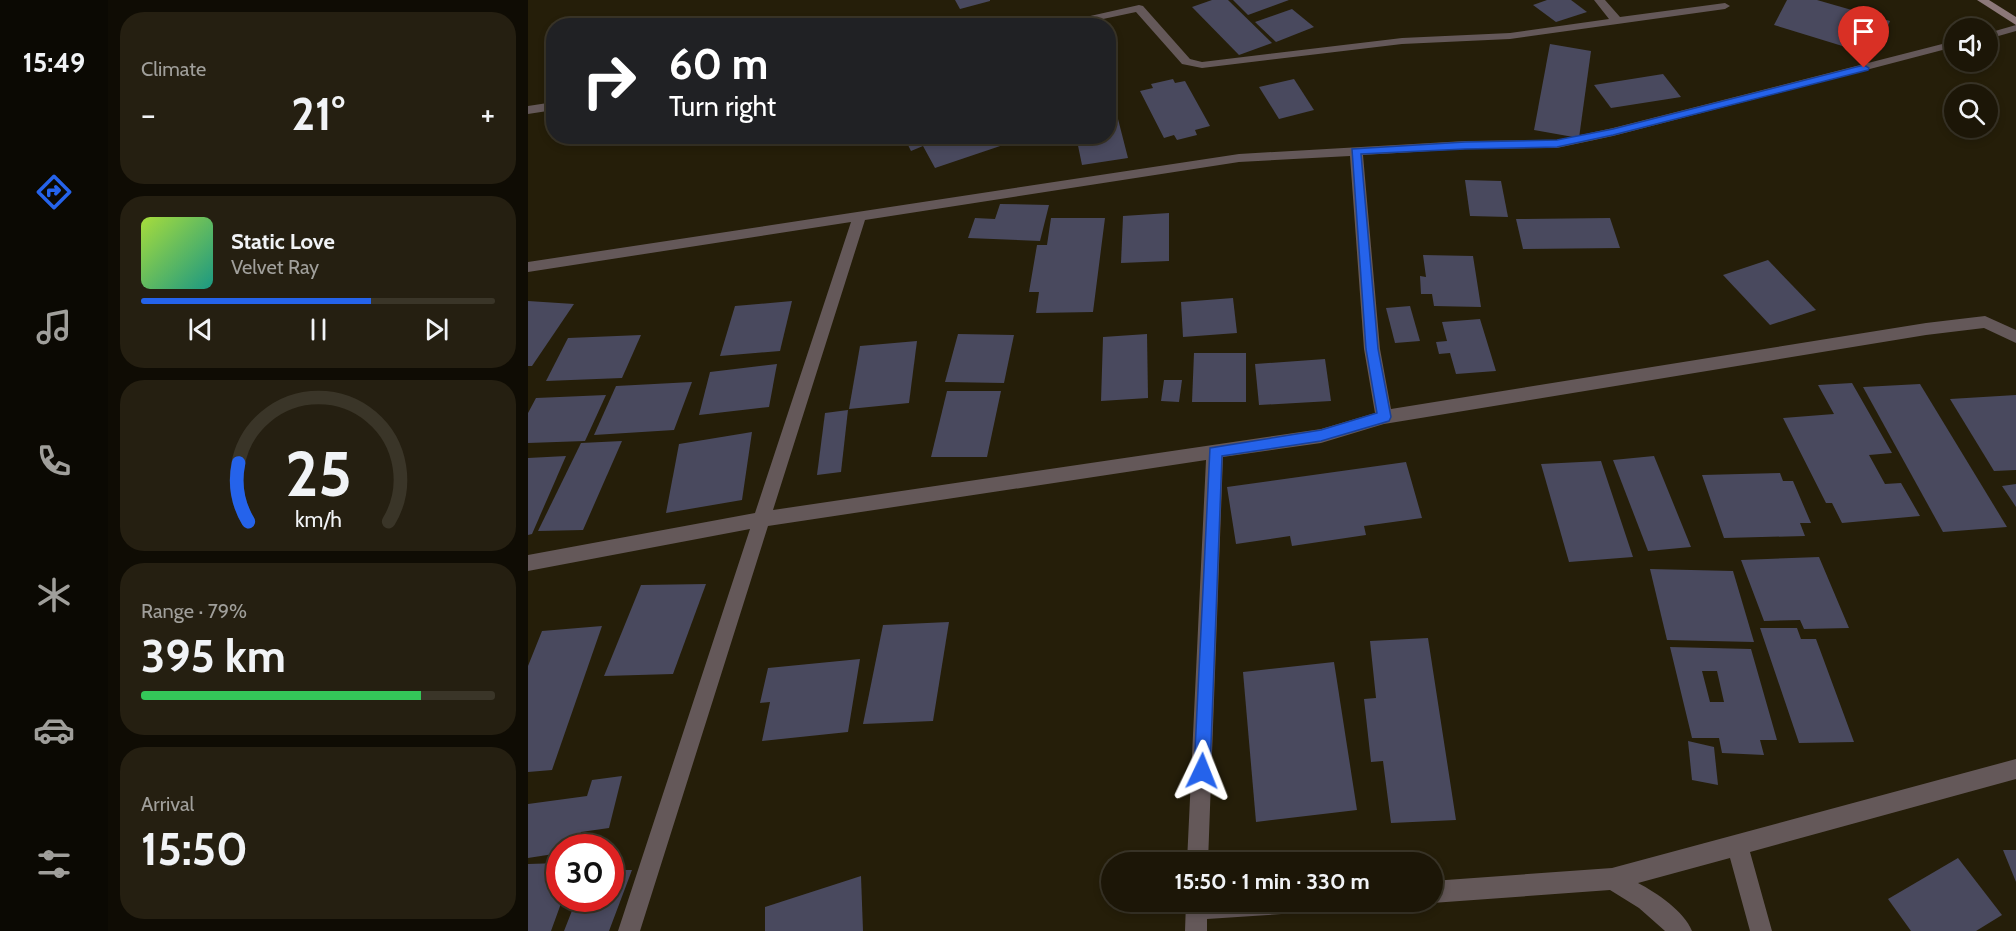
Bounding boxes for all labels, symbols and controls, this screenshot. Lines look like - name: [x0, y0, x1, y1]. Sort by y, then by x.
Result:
- pin: [1838, 6, 1889, 68]
- icon: arrive: [1847, 15, 1880, 48]
- map controls: [1944, 18, 1998, 138]
- button: sound: [1944, 18, 1998, 72]
- text: 60 m: [669, 38, 768, 90]
- icon: right: [570, 42, 648, 120]
- text: 15:49: [23, 46, 85, 79]
- text: Climate: [141, 57, 206, 81]
- button: search: [1944, 84, 1998, 138]
- text: 21°: [291, 87, 345, 141]
- text: Turn right: [669, 90, 776, 123]
- text: −: [141, 94, 156, 134]
- text: +: [480, 94, 495, 134]
- icon: directions: [33, 171, 75, 213]
- text: Static Love: [231, 228, 335, 255]
- text: Velvet Ray: [231, 255, 319, 279]
- icon: music: [33, 306, 75, 348]
- icon: previous: [184, 313, 217, 346]
- icon: pause: [302, 313, 335, 346]
- icon: next: [420, 313, 453, 346]
- text: 25: [285, 437, 351, 513]
- icon: phone: [33, 440, 75, 482]
- text: km/h: [295, 507, 341, 533]
- icon: climate: [33, 574, 75, 616]
- text: Range · 79%: [141, 599, 247, 623]
- text: 395 km: [141, 629, 286, 683]
- icon: car: [33, 709, 75, 751]
- position arrow: [1170, 739, 1234, 803]
- text: Arrival: [141, 792, 194, 816]
- text: 15:50: [141, 822, 248, 876]
- speed limit sign: 30: [546, 834, 624, 912]
- icon: filters: [33, 843, 75, 885]
- text: 15:50 · 1 min · 330 m: [1174, 868, 1370, 895]

